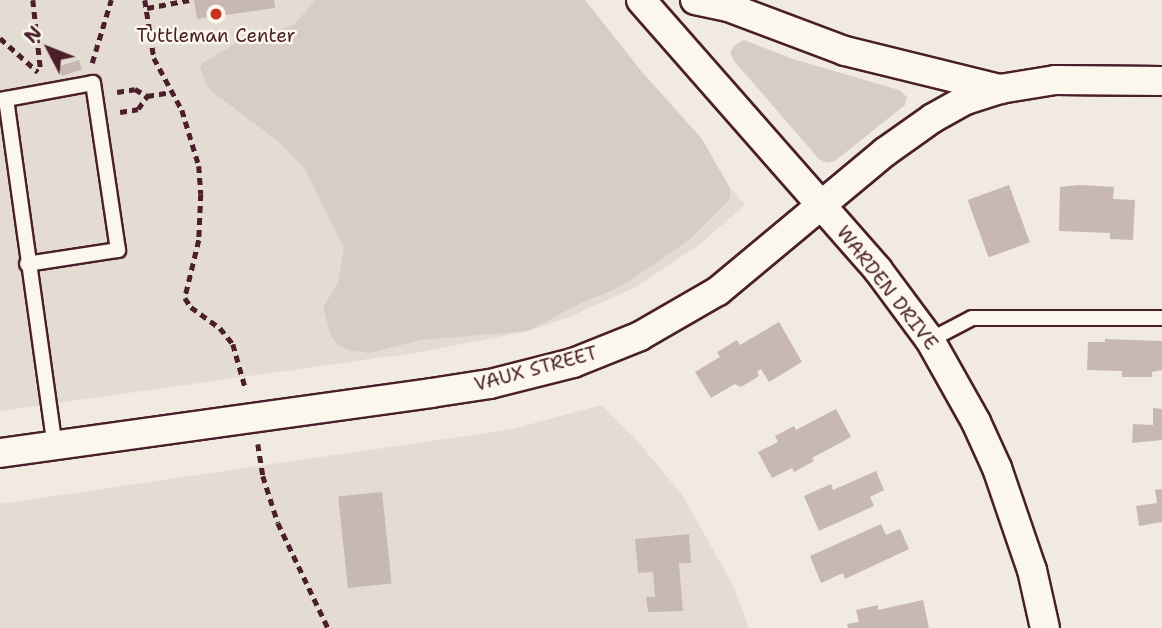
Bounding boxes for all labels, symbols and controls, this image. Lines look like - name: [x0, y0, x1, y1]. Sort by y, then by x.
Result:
- marker: Tuttleman Center: [208, 6, 224, 22]
- north arrow: [14, 14, 84, 84]
- text: N: [19, 21, 47, 49]
- place label: Tuttleman Center: [136, 25, 296, 47]
- street label: WARDEN DRIVE: [832, 221, 942, 355]
- street label: VAUX STREET: [472, 342, 600, 396]

